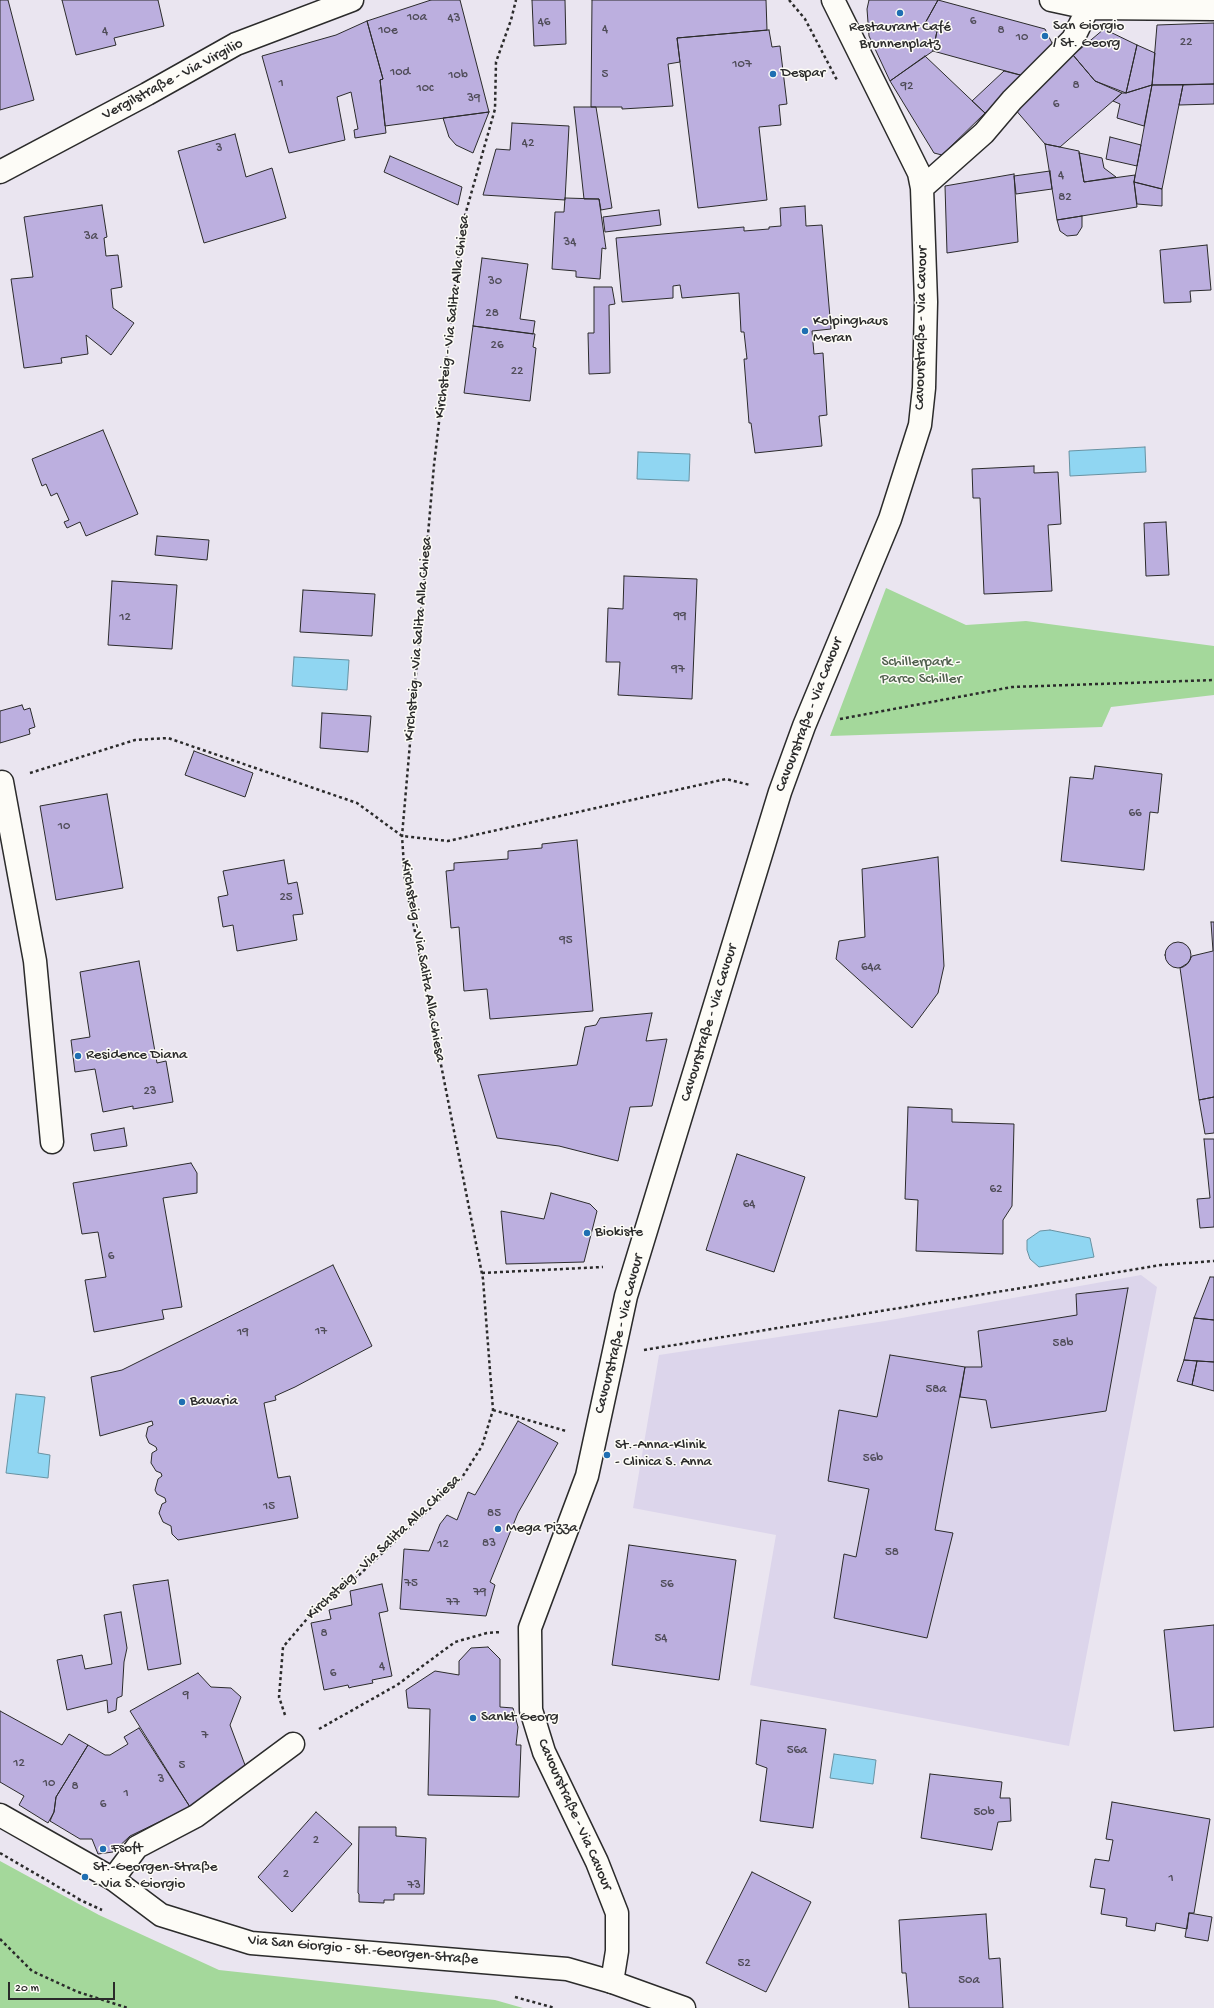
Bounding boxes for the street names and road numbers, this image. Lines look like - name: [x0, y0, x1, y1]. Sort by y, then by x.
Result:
- street label: Vergilstraße - Via Virgilio: [99, 35, 247, 125]
- street label: Kirchsteig - Via Salita Alla Chiesa: [432, 214, 474, 420]
- street label: Cavourstraße - Via Cavour: [912, 246, 932, 410]
- street label: Kirchsteig - Via Salita Alla Chiesa: [401, 536, 437, 742]
- street label: Cavourstraße - Via Cavour: [772, 635, 848, 795]
- street label: Kirchsteig - Via Salita Alla Chiesa: [395, 859, 449, 1063]
- street label: Cavourstraße - Via Cavour: [677, 942, 743, 1104]
- street label: Cavourstraße - Via Cavour: [591, 1252, 649, 1416]
- street label: Kirchsteig - Via Salita Alla Chiesa: [303, 1472, 465, 1624]
- street label: Cavourstraße - Via Cavour: [532, 1737, 616, 1893]
- street label: Via San Giorgio - St.-Georgen-Straße: [247, 1932, 479, 1970]

